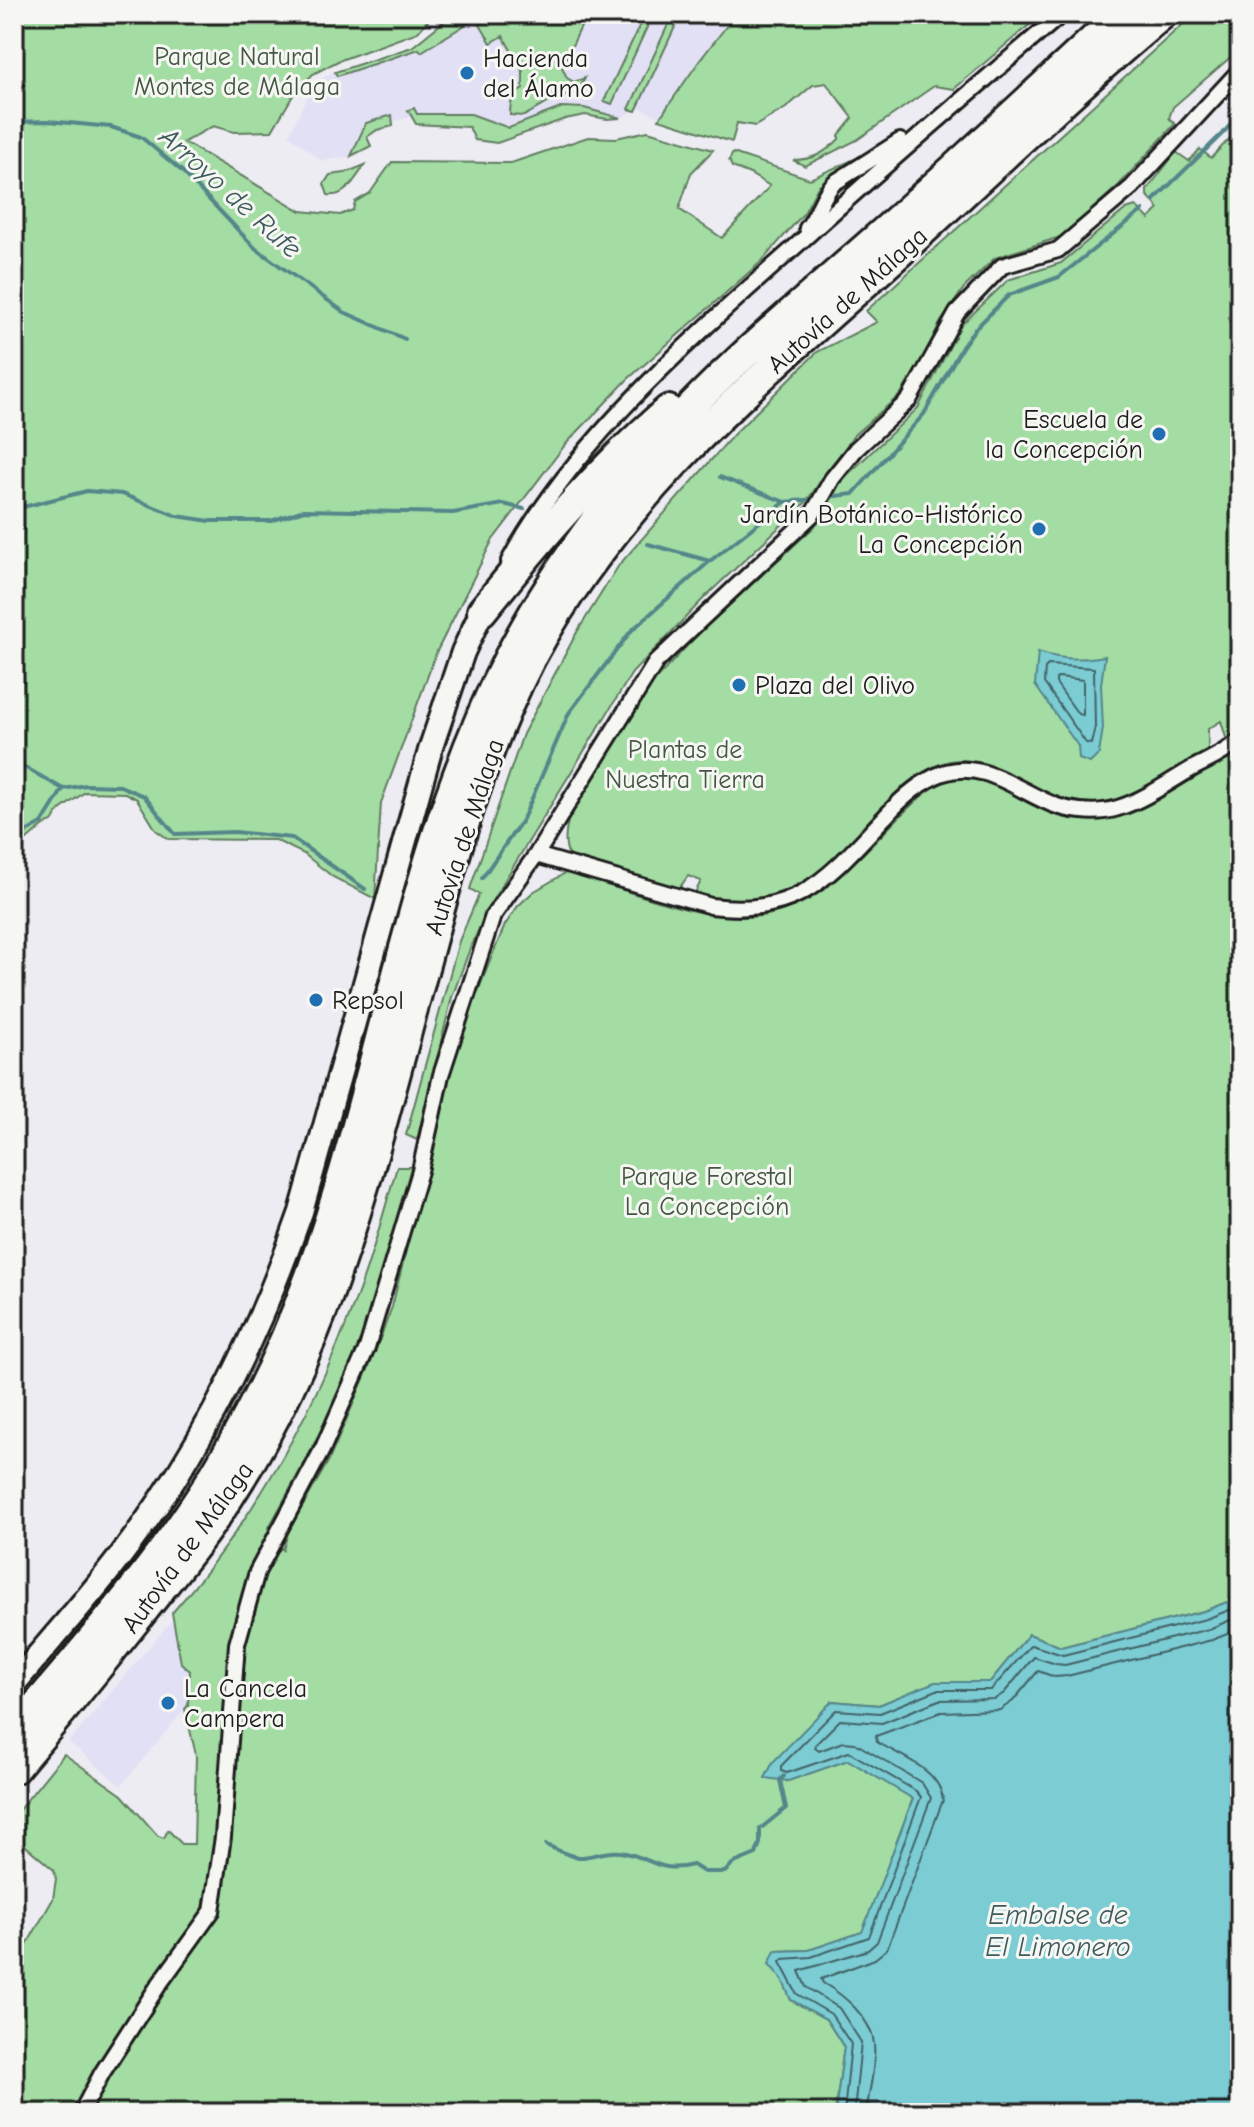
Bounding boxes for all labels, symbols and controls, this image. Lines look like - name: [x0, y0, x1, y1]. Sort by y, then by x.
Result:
- park label: Parque Natural Montes de Málaga: [134, 42, 340, 102]
- place label: Hacienda del Álamo: [483, 44, 594, 104]
- marker: Hacienda del Álamo: [458, 64, 476, 82]
- water label: Arroyo de Rufe: [152, 120, 308, 265]
- street label: Autovía de Málaga: [762, 221, 934, 380]
- place label: Escuela de la Concepción: [985, 405, 1143, 465]
- marker: Escuela de la Concepción: [1150, 425, 1168, 443]
- place label: Jardín Botánico-Histórico La Concepción: [740, 500, 1023, 560]
- marker: Jardín Botánico-Histórico La Concepción: [1030, 520, 1048, 538]
- place label: Plaza del Olivo: [755, 671, 915, 701]
- marker: Plaza del Olivo: [730, 676, 748, 694]
- street label: Autovía de Málaga: [419, 735, 511, 939]
- park label: Plantas de Nuestra Tierra: [605, 735, 765, 795]
- place label: Repsol: [332, 986, 404, 1016]
- marker: Repsol: [307, 991, 325, 1009]
- park label: Parque Forestal La Concepción: [621, 1162, 793, 1222]
- street label: Autovía de Málaga: [116, 1456, 260, 1639]
- place label: La Cancela Campera: [184, 1674, 307, 1734]
- marker: La Cancela Campera: [159, 1694, 177, 1712]
- water label: Embalse de El Limonero: [985, 1899, 1131, 1963]

